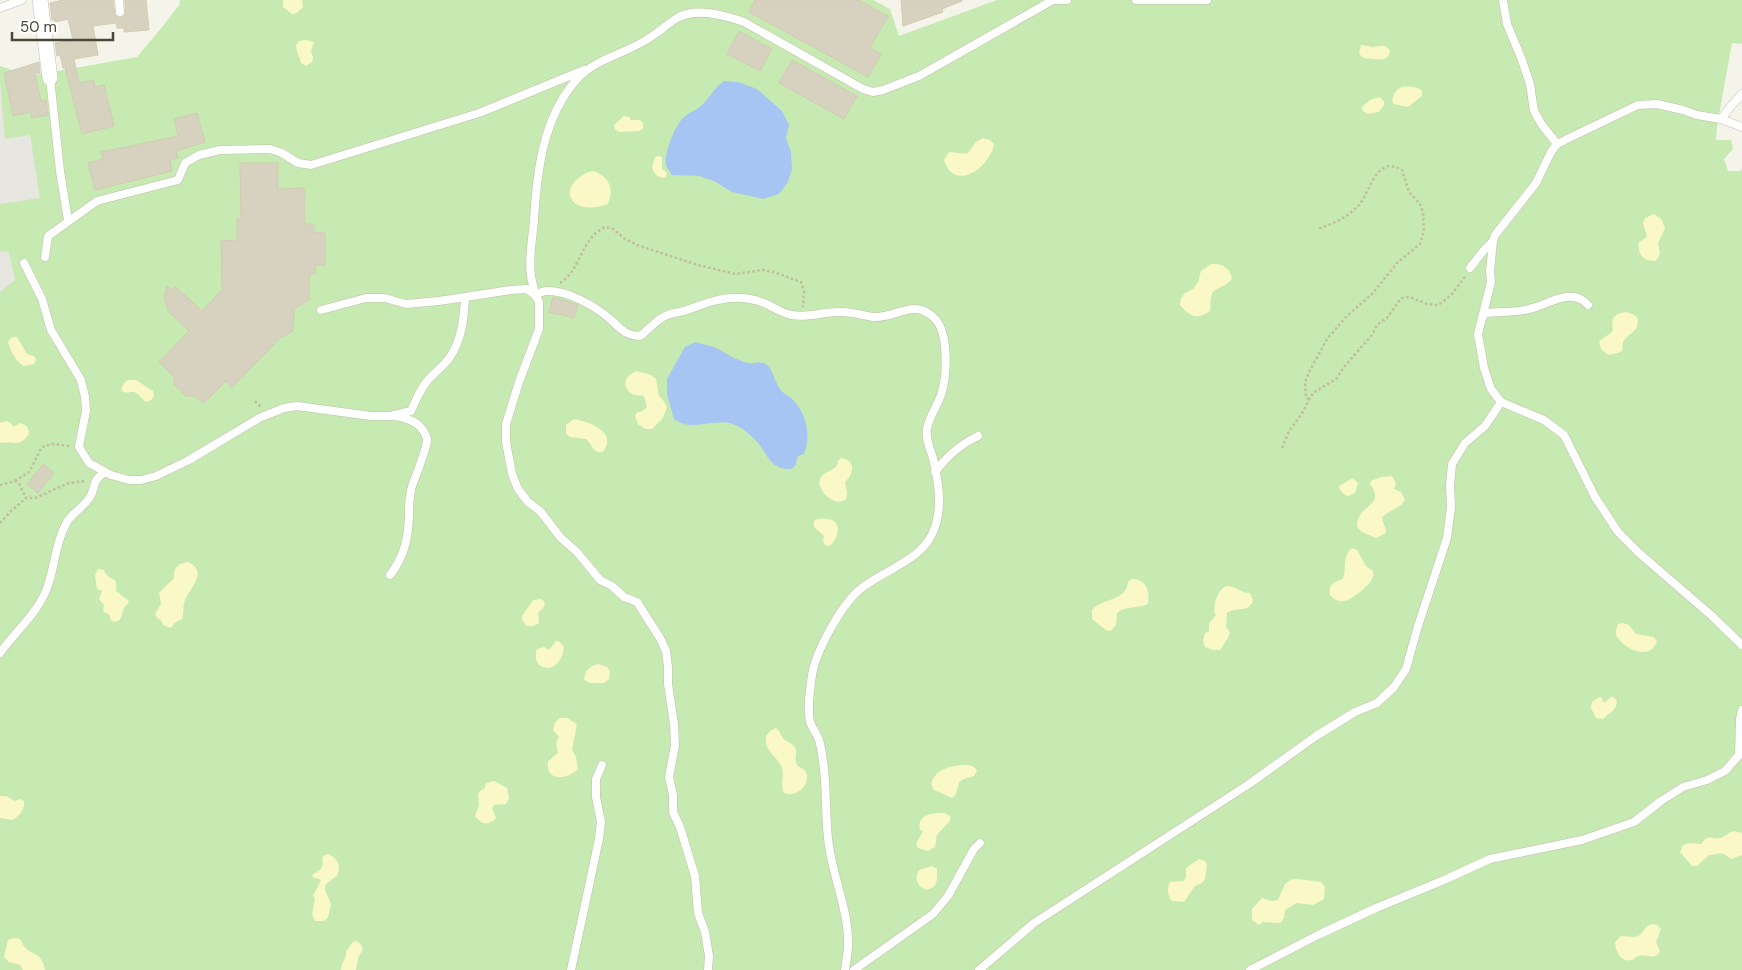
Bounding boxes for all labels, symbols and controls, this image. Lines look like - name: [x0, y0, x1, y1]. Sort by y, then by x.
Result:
- scale bar: [12, 10, 114, 42]
- text: 50 m: [20, 17, 57, 37]

